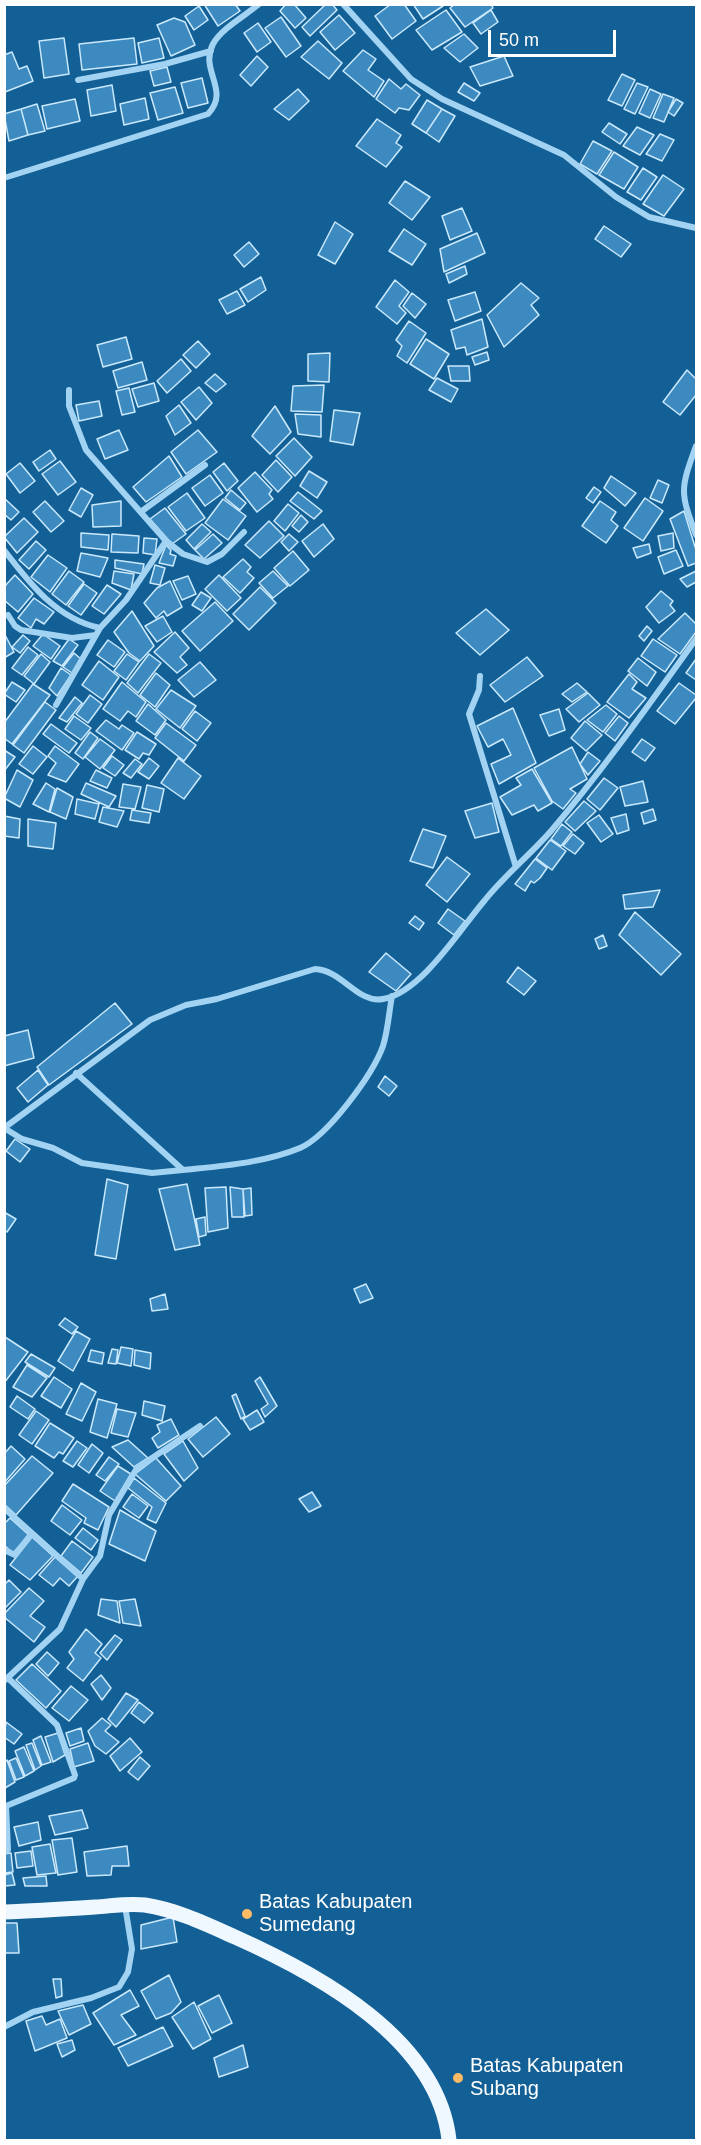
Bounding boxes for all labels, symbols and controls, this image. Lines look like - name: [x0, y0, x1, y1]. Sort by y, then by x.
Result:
- scale bar: [491, 18, 618, 56]
- text: 50 m: [499, 30, 539, 50]
- place label: Batas Kabupaten Sumedang: [259, 1890, 412, 1937]
- marker: Batas Kabupaten Sumedang: [240, 1907, 254, 1921]
- place label: Batas Kabupaten Subang: [470, 2054, 623, 2101]
- marker: Batas Kabupaten Subang: [451, 2071, 465, 2085]

